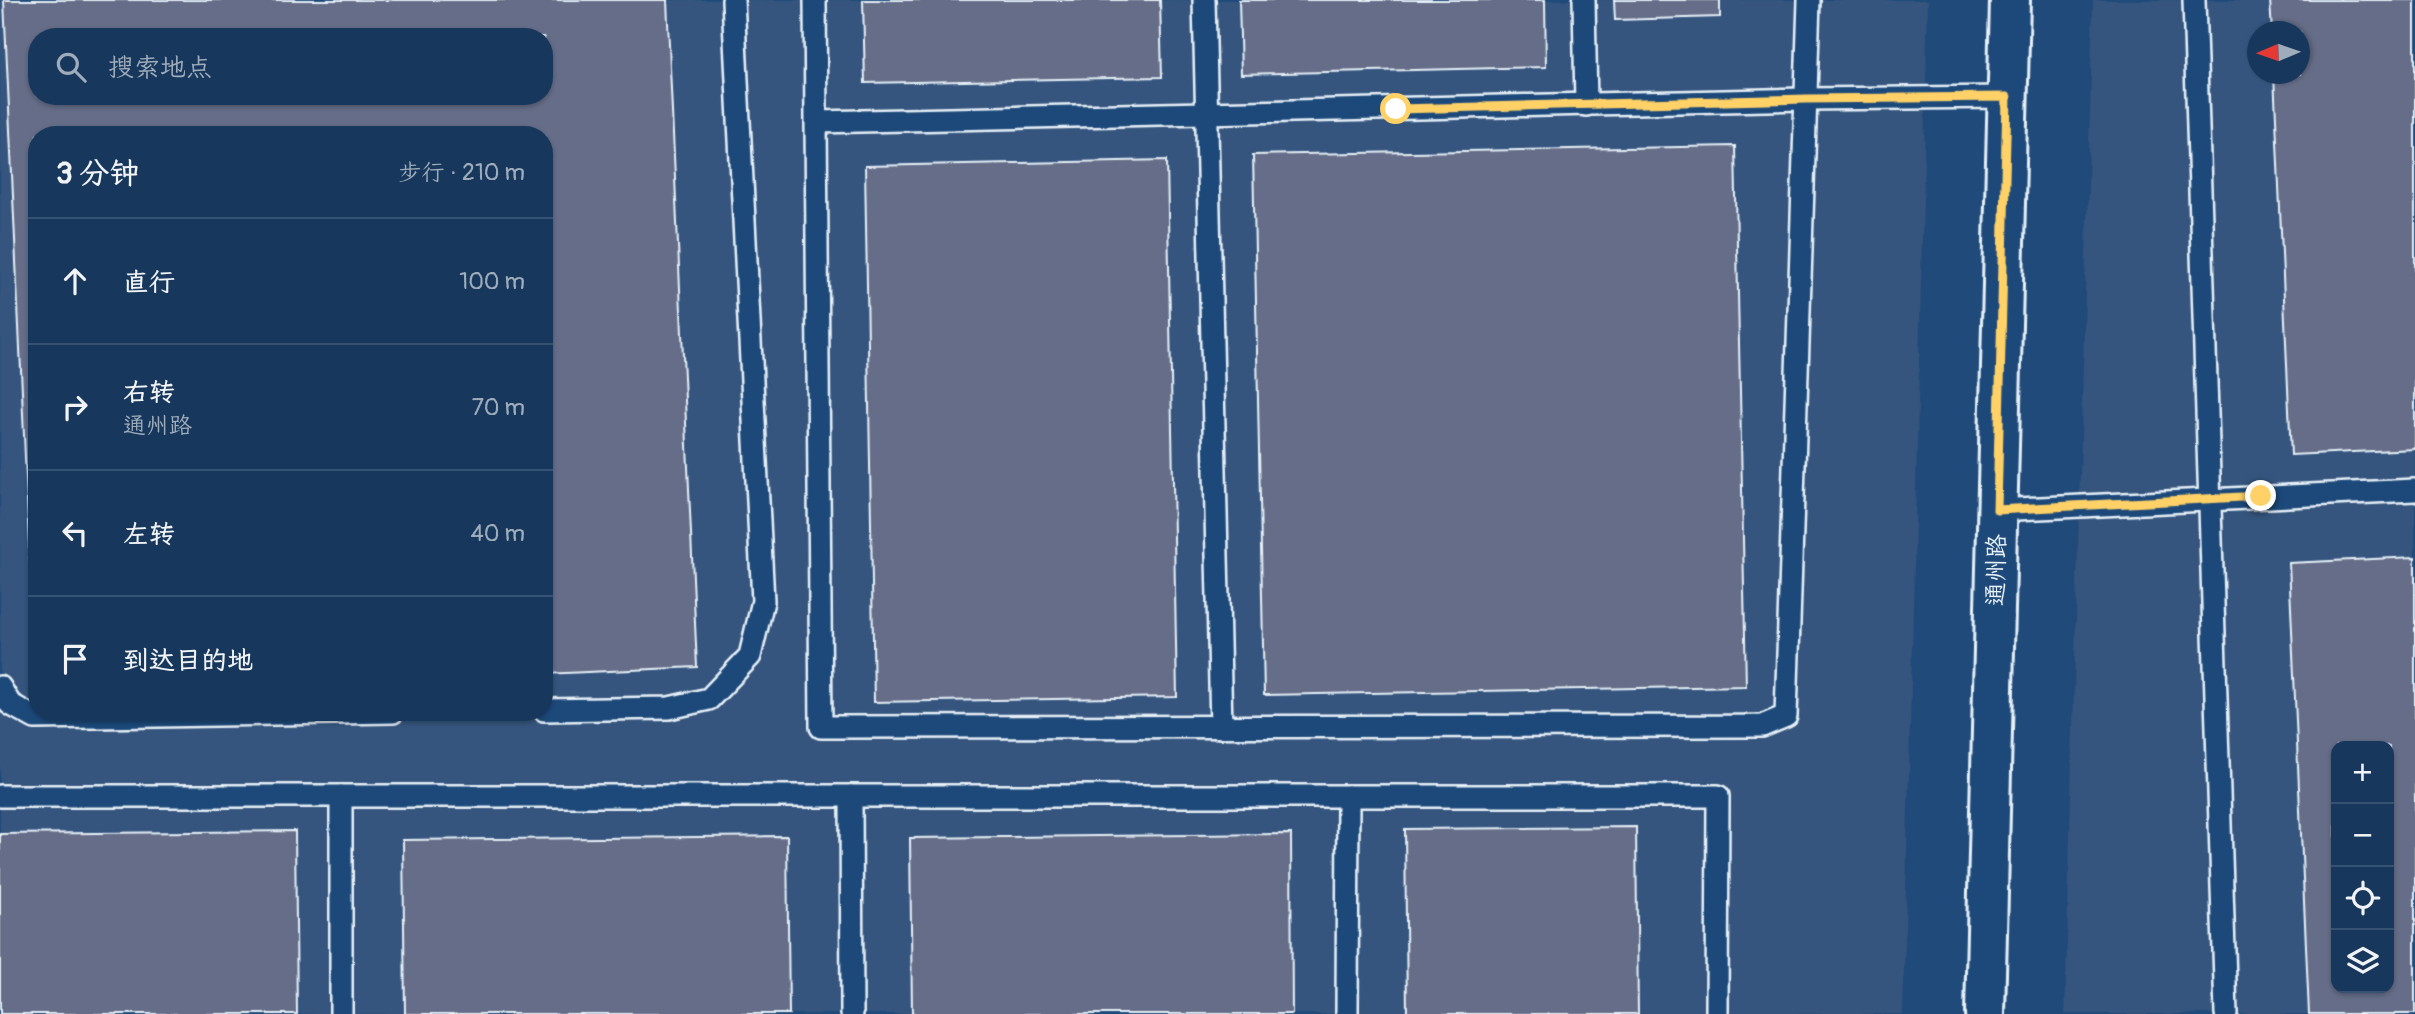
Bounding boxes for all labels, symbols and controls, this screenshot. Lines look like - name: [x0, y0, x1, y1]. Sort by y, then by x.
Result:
- north arrow: [2247, 21, 2310, 84]
- search box: [28, 28, 553, 105]
- icon: search: [52, 48, 90, 86]
- text: 搜索地点: [108, 52, 212, 84]
- route start: [1380, 93, 1411, 124]
- text: 3 分钟: [56, 155, 139, 192]
- text: 步行 · 210 m: [399, 158, 525, 187]
- icon: ahead: [56, 262, 94, 300]
- text: 直行: [123, 267, 175, 299]
- text: 100 m: [459, 267, 525, 296]
- text: 右转: [123, 377, 175, 409]
- icon: right: [56, 388, 94, 426]
- text: 70 m: [472, 393, 525, 422]
- text: 通州路: [123, 411, 192, 440]
- route end: [2245, 480, 2276, 511]
- icon: left: [56, 514, 94, 552]
- text: 左转: [123, 519, 175, 551]
- text: 40 m: [471, 519, 525, 548]
- street label: 通州路: [1981, 534, 2012, 606]
- icon: arrive: [56, 640, 94, 678]
- text: 到达目的地: [123, 645, 253, 677]
- map controls: [2331, 741, 2394, 993]
- button: +: [2331, 741, 2394, 804]
- button: −: [2331, 804, 2394, 867]
- button: locate: [2331, 867, 2394, 930]
- button: layers: [2331, 930, 2394, 993]

